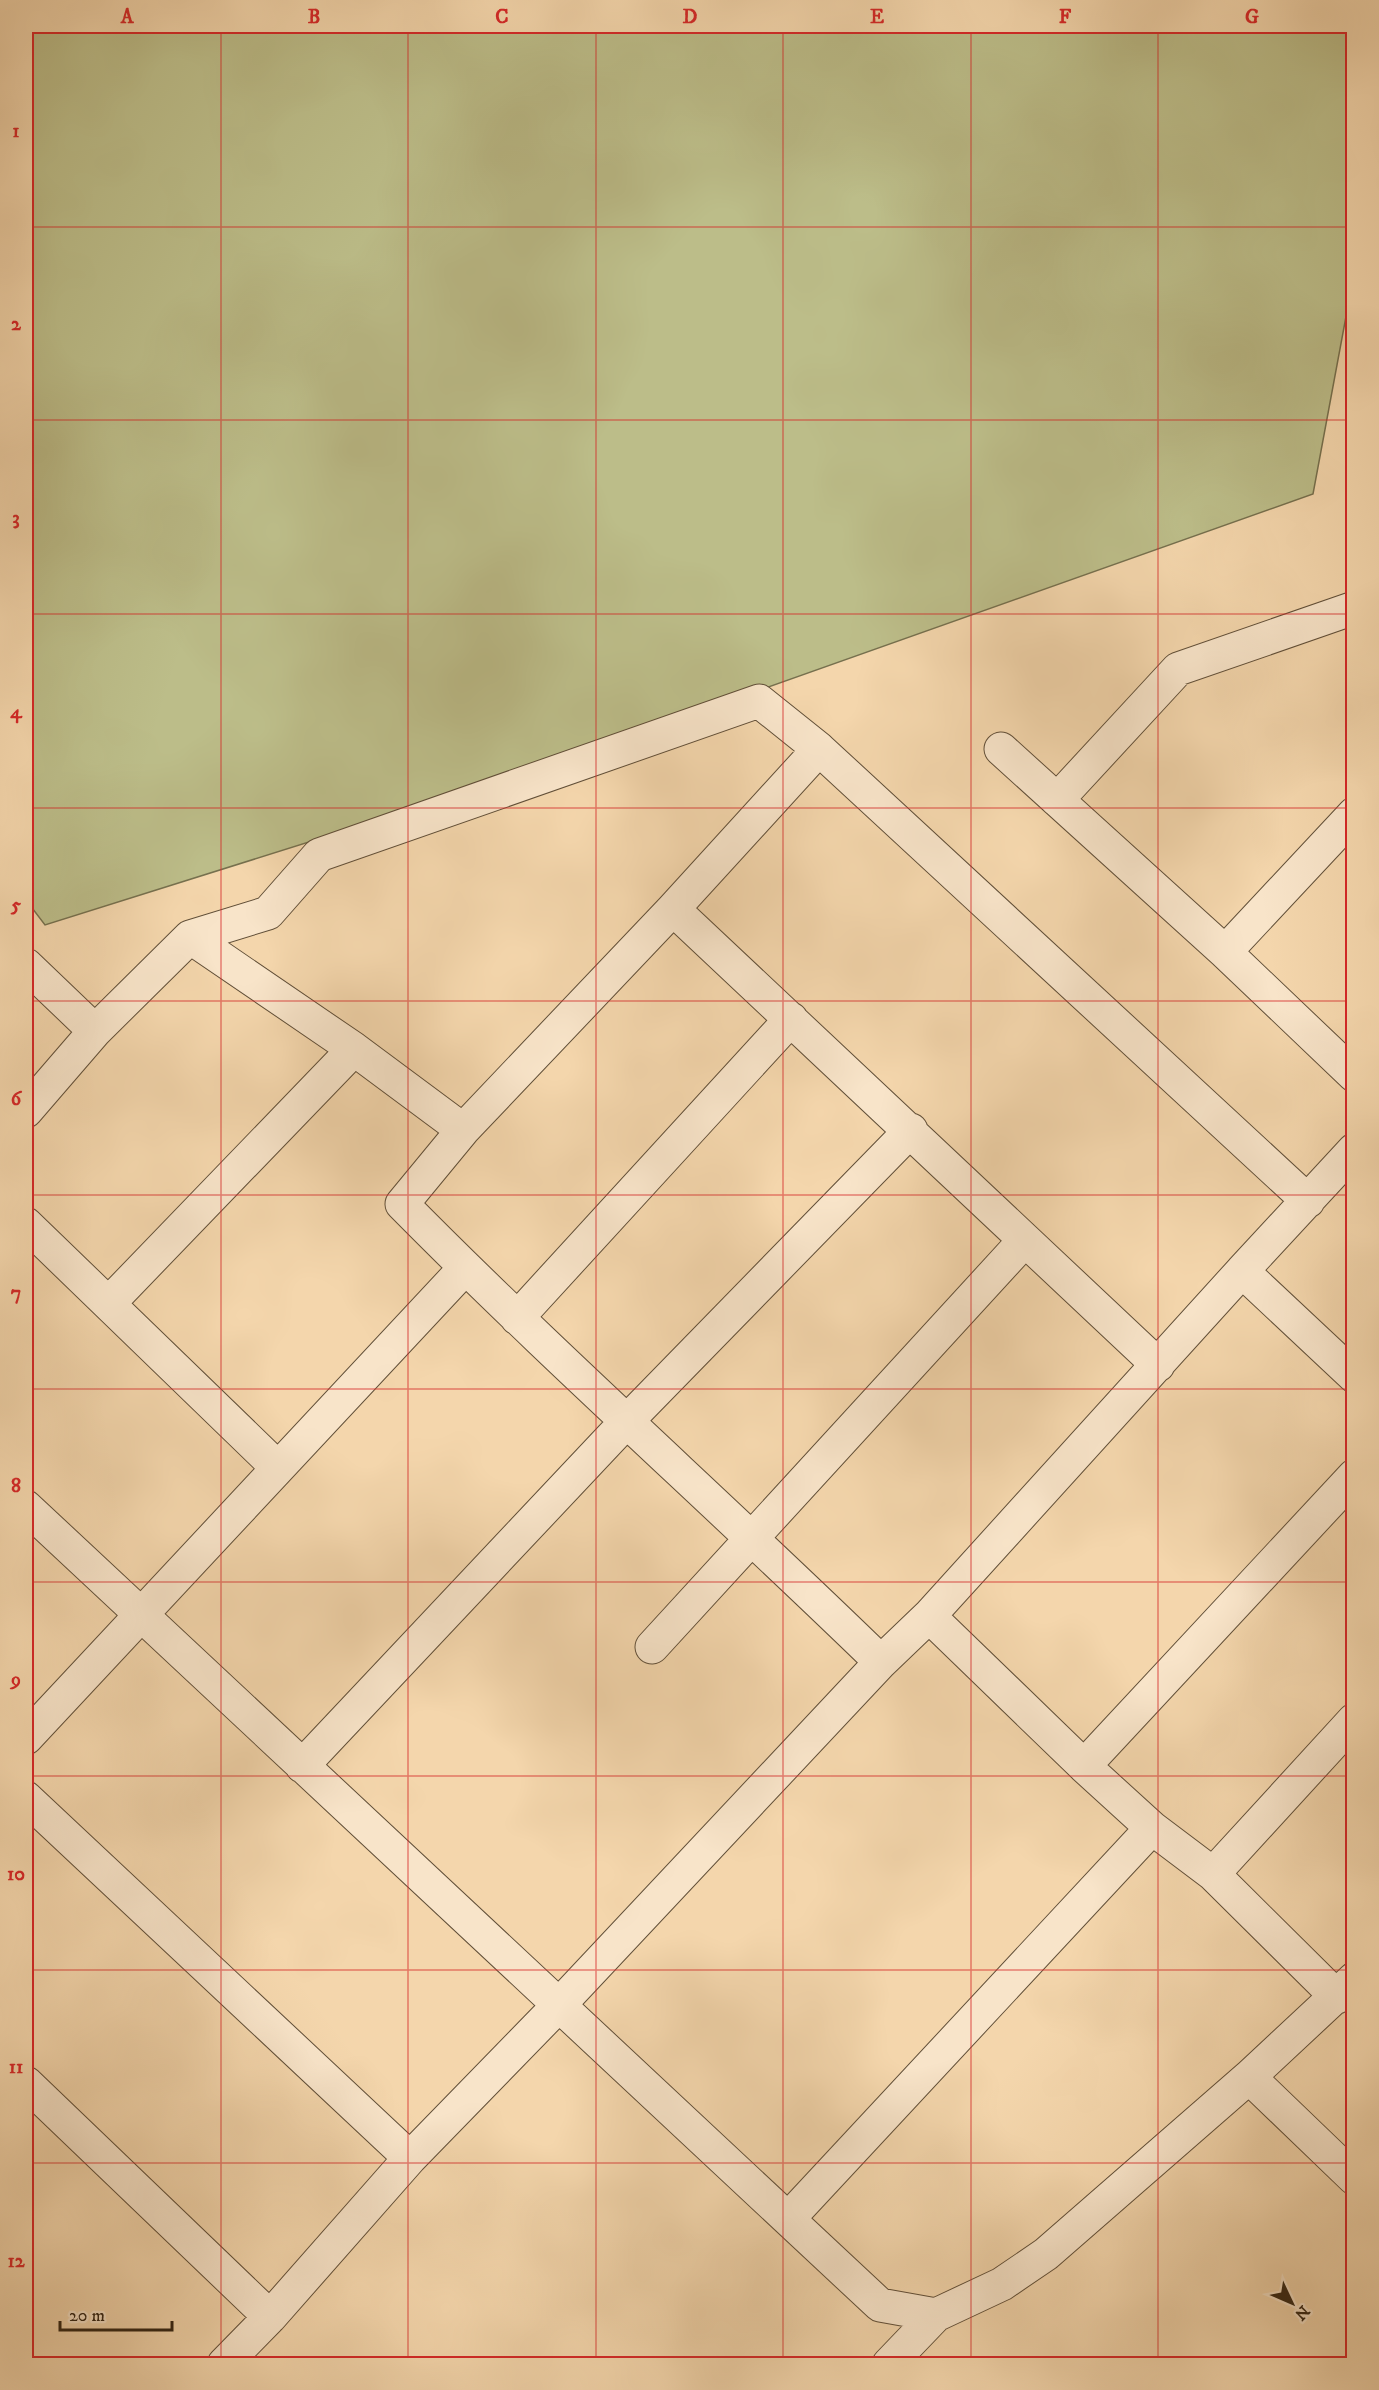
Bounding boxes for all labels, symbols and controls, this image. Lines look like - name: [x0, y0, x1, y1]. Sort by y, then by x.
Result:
- text: A: [120, 5, 135, 30]
- text: B: [308, 5, 320, 30]
- text: C: [495, 5, 509, 30]
- text: D: [683, 5, 698, 30]
- text: E: [870, 5, 884, 30]
- text: F: [1059, 5, 1072, 30]
- text: G: [1245, 5, 1259, 30]
- text: 1: [12, 119, 20, 144]
- text: 2: [11, 312, 22, 337]
- text: 3: [12, 506, 20, 531]
- text: 4: [10, 700, 23, 725]
- text: 5: [10, 893, 21, 918]
- text: 6: [11, 1087, 23, 1112]
- text: 7: [11, 1281, 21, 1306]
- text: 8: [11, 1474, 21, 1499]
- text: 9: [9, 1668, 21, 1693]
- text: 10: [7, 1862, 25, 1887]
- text: 11: [9, 2055, 23, 2080]
- text: 12: [7, 2249, 26, 2274]
- north arrow: [1262, 2273, 1322, 2333]
- scale bar: [60, 2294, 172, 2332]
- text: N: [1290, 2301, 1314, 2324]
- text: 20 m: [69, 2305, 105, 2327]

